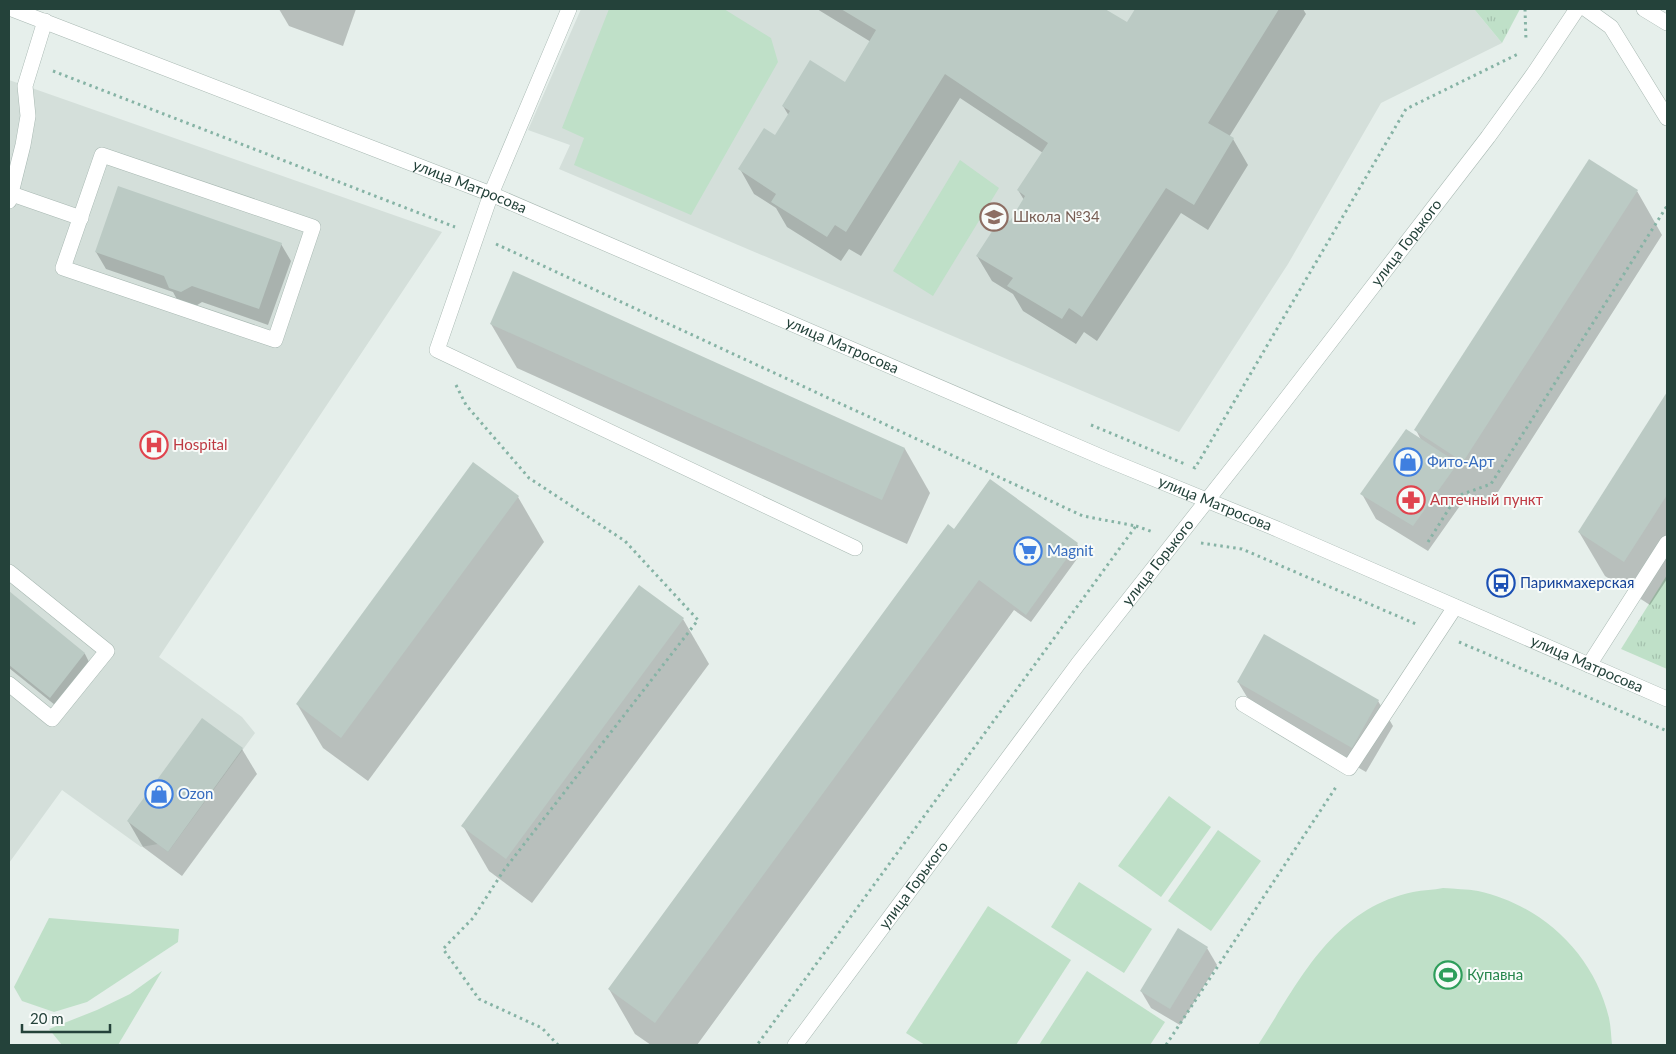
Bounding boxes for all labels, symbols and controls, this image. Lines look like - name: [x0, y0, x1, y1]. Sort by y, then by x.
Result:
- street label: улица Матросова: [411, 155, 530, 216]
- street label: улица Горького: [1367, 195, 1445, 289]
- school or university icon: Школа №34: [979, 202, 1009, 232]
- place label: Школа №34: [1013, 207, 1100, 225]
- street label: улица Матросова: [784, 312, 902, 377]
- hospital icon: Hospital: [139, 430, 169, 460]
- place label: Hospital: [173, 435, 228, 453]
- shop icon: Фито-Арт: [1393, 447, 1423, 477]
- place label: Фито-Арт: [1427, 452, 1495, 470]
- street label: улица Матросова: [1156, 472, 1275, 534]
- pharmacy icon: Аптечный пункт: [1396, 485, 1426, 515]
- place label: Аптечный пункт: [1430, 490, 1544, 508]
- street label: улица Горького: [1118, 515, 1197, 608]
- supermarket icon: Magnit: [1013, 536, 1043, 566]
- place label: Magnit: [1047, 541, 1094, 559]
- bus stop icon: Парикмахерская: [1486, 568, 1516, 598]
- place label: Парикмахерская: [1520, 573, 1634, 591]
- street label: улица Матросова: [1528, 631, 1646, 696]
- shop icon: Ozon: [144, 779, 174, 809]
- place label: Ozon: [178, 784, 213, 802]
- street label: улица Горького: [874, 837, 951, 932]
- sports icon: Купавна: [1433, 960, 1463, 990]
- place label: Купавна: [1467, 965, 1523, 983]
- scale bar: [22, 1002, 110, 1034]
- text: 20 m: [30, 1009, 64, 1027]

